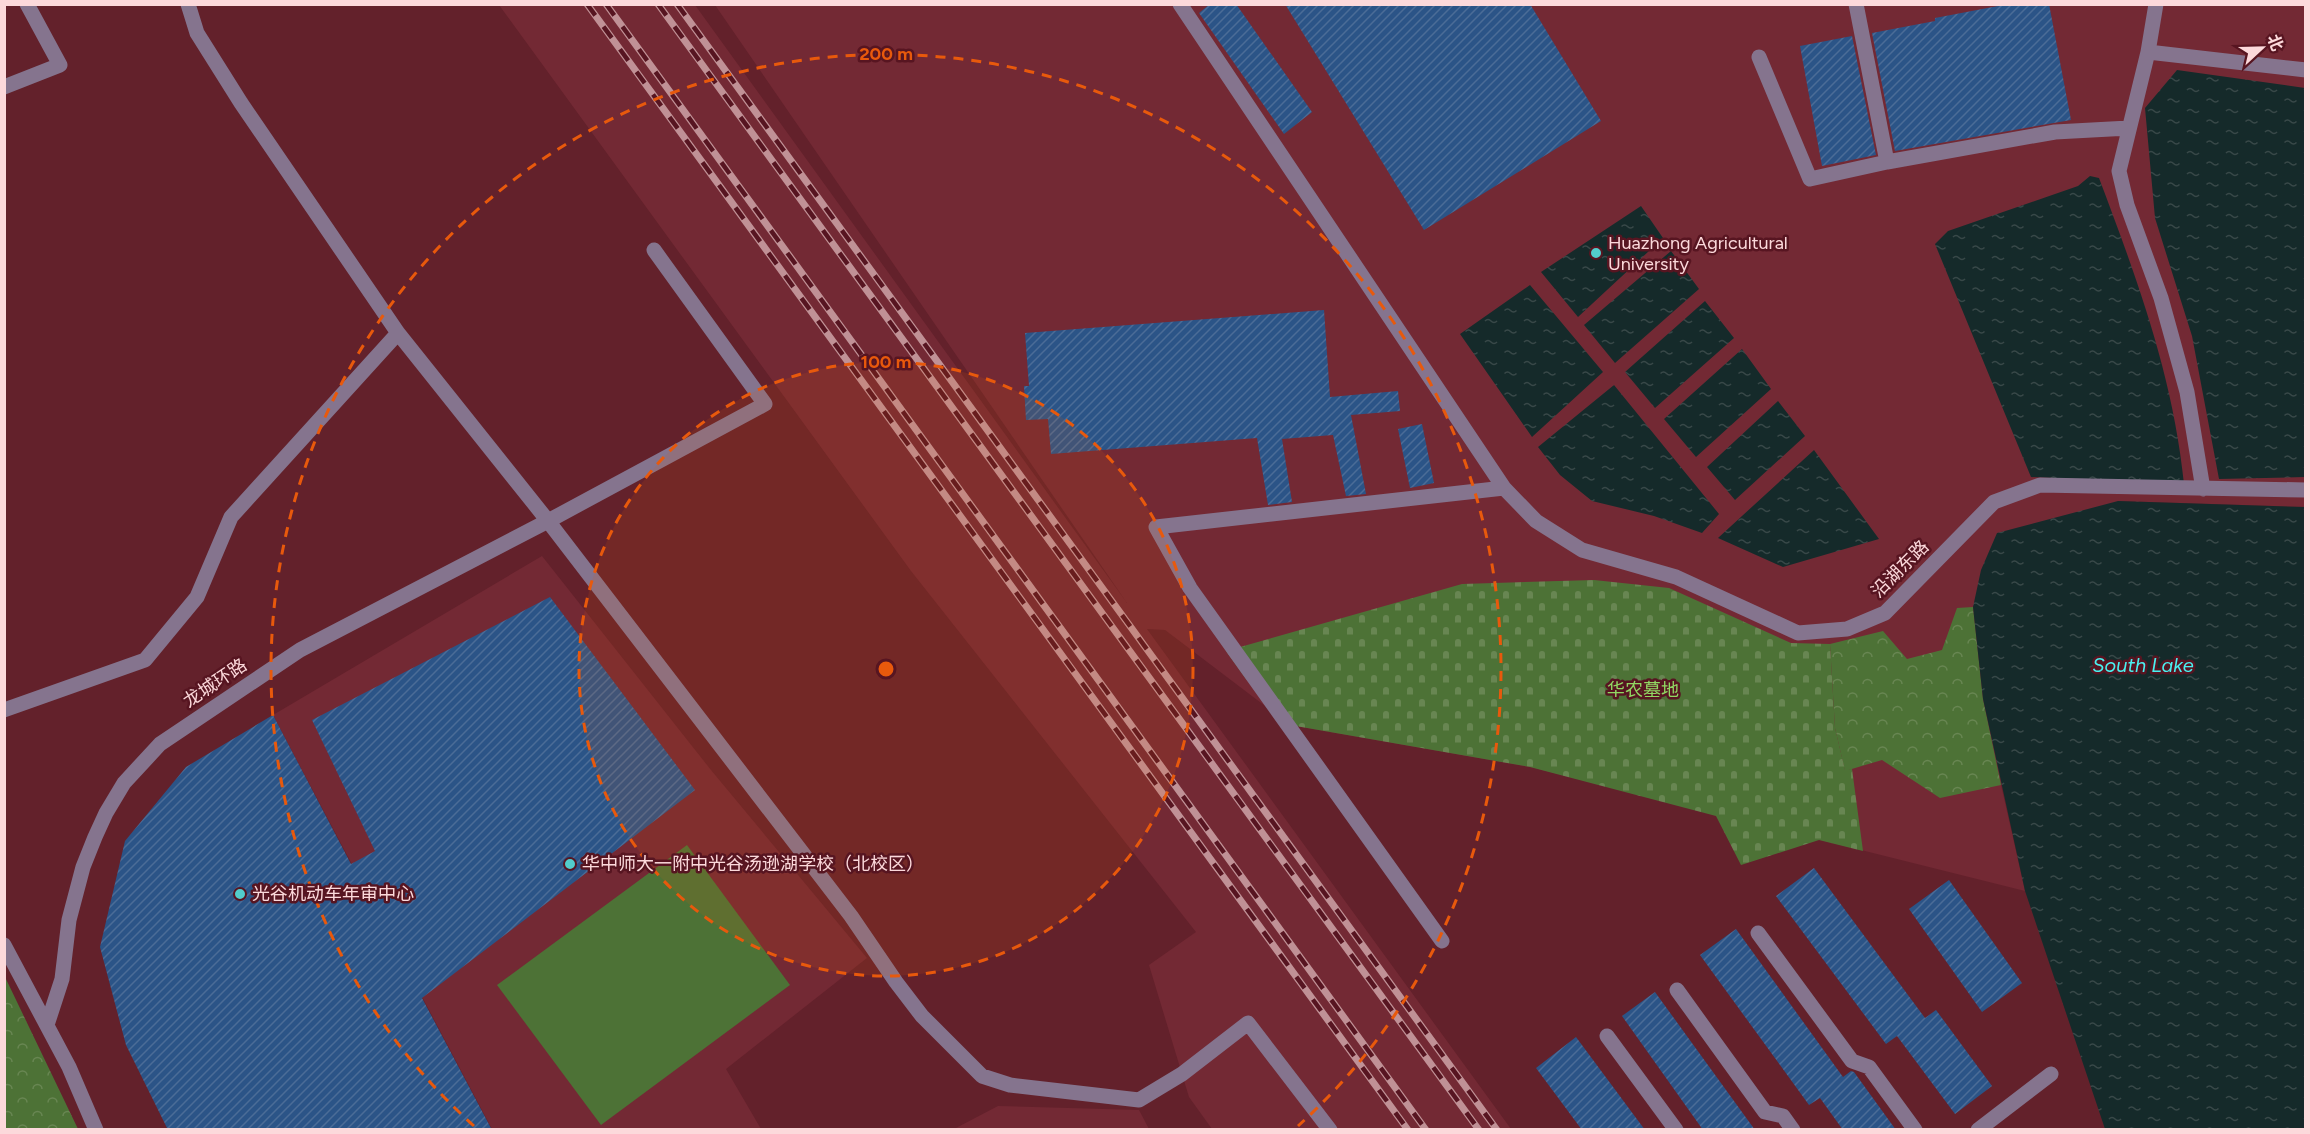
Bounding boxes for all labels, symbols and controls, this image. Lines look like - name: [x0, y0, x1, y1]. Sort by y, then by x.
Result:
- north arrow: [2232, 18, 2292, 78]
- text: 北: [2264, 32, 2287, 54]
- text: 200 m: [859, 43, 913, 65]
- place label: Huazhong Agricultural University: [1608, 232, 1788, 275]
- marker: Huazhong Agricultural University: [1589, 246, 1603, 260]
- text: 100 m: [861, 351, 911, 373]
- street label: 沿湖东路: [1867, 536, 1933, 602]
- water label: South Lake: [2092, 653, 2194, 677]
- street label: 龙城环路: [179, 654, 251, 712]
- centre of rings: [876, 659, 896, 679]
- park label: 华农墓地: [1607, 679, 1679, 701]
- place label: 华中师大一附中光谷汤逊湖学校（北校区）: [582, 853, 924, 875]
- marker: 华中师大一附中光谷汤逊湖学校（北校区）: [563, 857, 577, 871]
- place label: 光谷机动车年审中心: [252, 883, 414, 905]
- marker: 光谷机动车年审中心: [233, 887, 247, 901]

